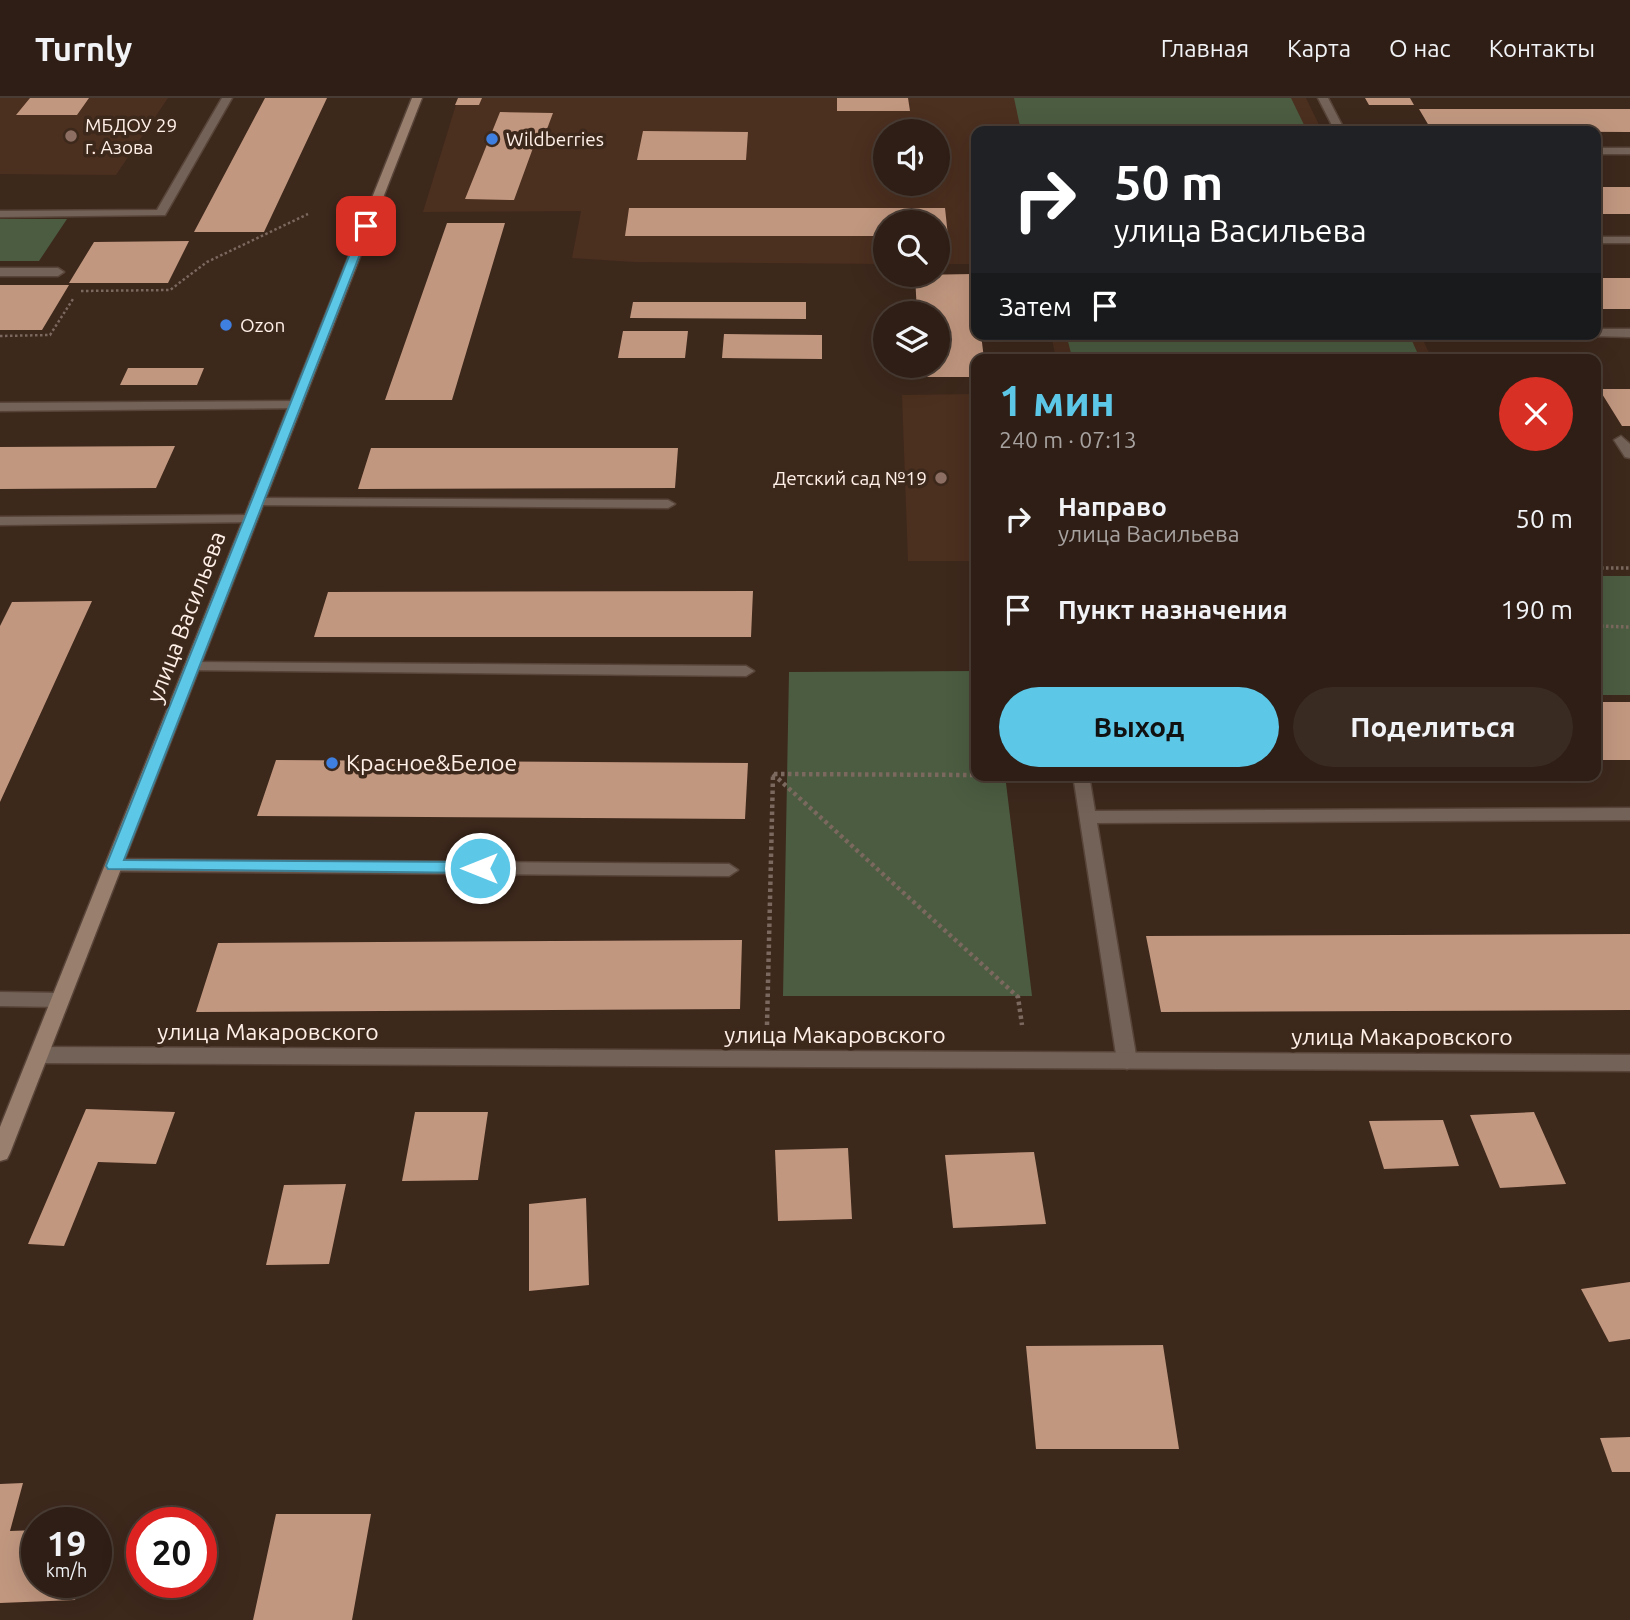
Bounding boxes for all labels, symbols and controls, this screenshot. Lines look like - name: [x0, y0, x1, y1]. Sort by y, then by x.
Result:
- text: Turnly: [35, 30, 132, 67]
- text: Главная: [1161, 35, 1249, 62]
- text: Карта: [1287, 35, 1351, 62]
- text: О нас: [1389, 35, 1451, 62]
- text: Контакты: [1489, 35, 1595, 62]
- place label: МБДОУ 29 г. Азова: [85, 114, 177, 158]
- map controls: [873, 119, 950, 378]
- button: sound: [873, 119, 950, 196]
- marker: МБДОУ 29 г. Азова: [63, 128, 79, 144]
- place label: Wildberries: [506, 128, 604, 150]
- marker: Wildberries: [484, 131, 500, 147]
- icon: right: [999, 154, 1090, 245]
- text: 50 m: [1114, 154, 1223, 209]
- pin: [336, 196, 396, 256]
- icon: arrive: [347, 207, 385, 245]
- button: search: [873, 210, 950, 287]
- text: улица Васильева: [1114, 212, 1367, 248]
- icon: arrive: [1086, 287, 1124, 325]
- text: Затем: [999, 292, 1072, 321]
- button: layers: [873, 301, 950, 378]
- place label: Ozon: [240, 314, 285, 336]
- marker: Ozon: [218, 317, 234, 333]
- text: 1 мин: [999, 377, 1115, 424]
- button: close: [1499, 377, 1573, 451]
- text: 240 m · 07:13: [999, 427, 1137, 452]
- place label: Детский сад №19: [773, 467, 927, 489]
- marker: Детский сад №19: [933, 470, 949, 486]
- text: Направо: [1058, 492, 1167, 521]
- icon: right: [999, 500, 1037, 538]
- text: 50 m: [1515, 504, 1573, 533]
- text: улица Васильева: [1058, 521, 1240, 546]
- street label: улица Васильева: [141, 528, 230, 706]
- icon: arrive: [999, 591, 1037, 629]
- text: Пункт назначения: [1058, 595, 1288, 624]
- text: 190 m: [1501, 595, 1573, 624]
- button: Выход: [999, 687, 1279, 767]
- button: Поделиться: [1293, 687, 1573, 767]
- place label: Красное&Белое: [346, 750, 517, 775]
- marker: Красное&Белое: [324, 755, 340, 771]
- position arrow: [443, 831, 517, 905]
- street label: улица Макаровского: [157, 1019, 379, 1044]
- street label: улица Макаровского: [724, 1022, 946, 1047]
- street label: улица Макаровского: [1291, 1024, 1513, 1049]
- speed limit sign: 20: [126, 1507, 217, 1598]
- text: 19: [47, 1523, 86, 1563]
- text: km/h: [46, 1560, 87, 1580]

